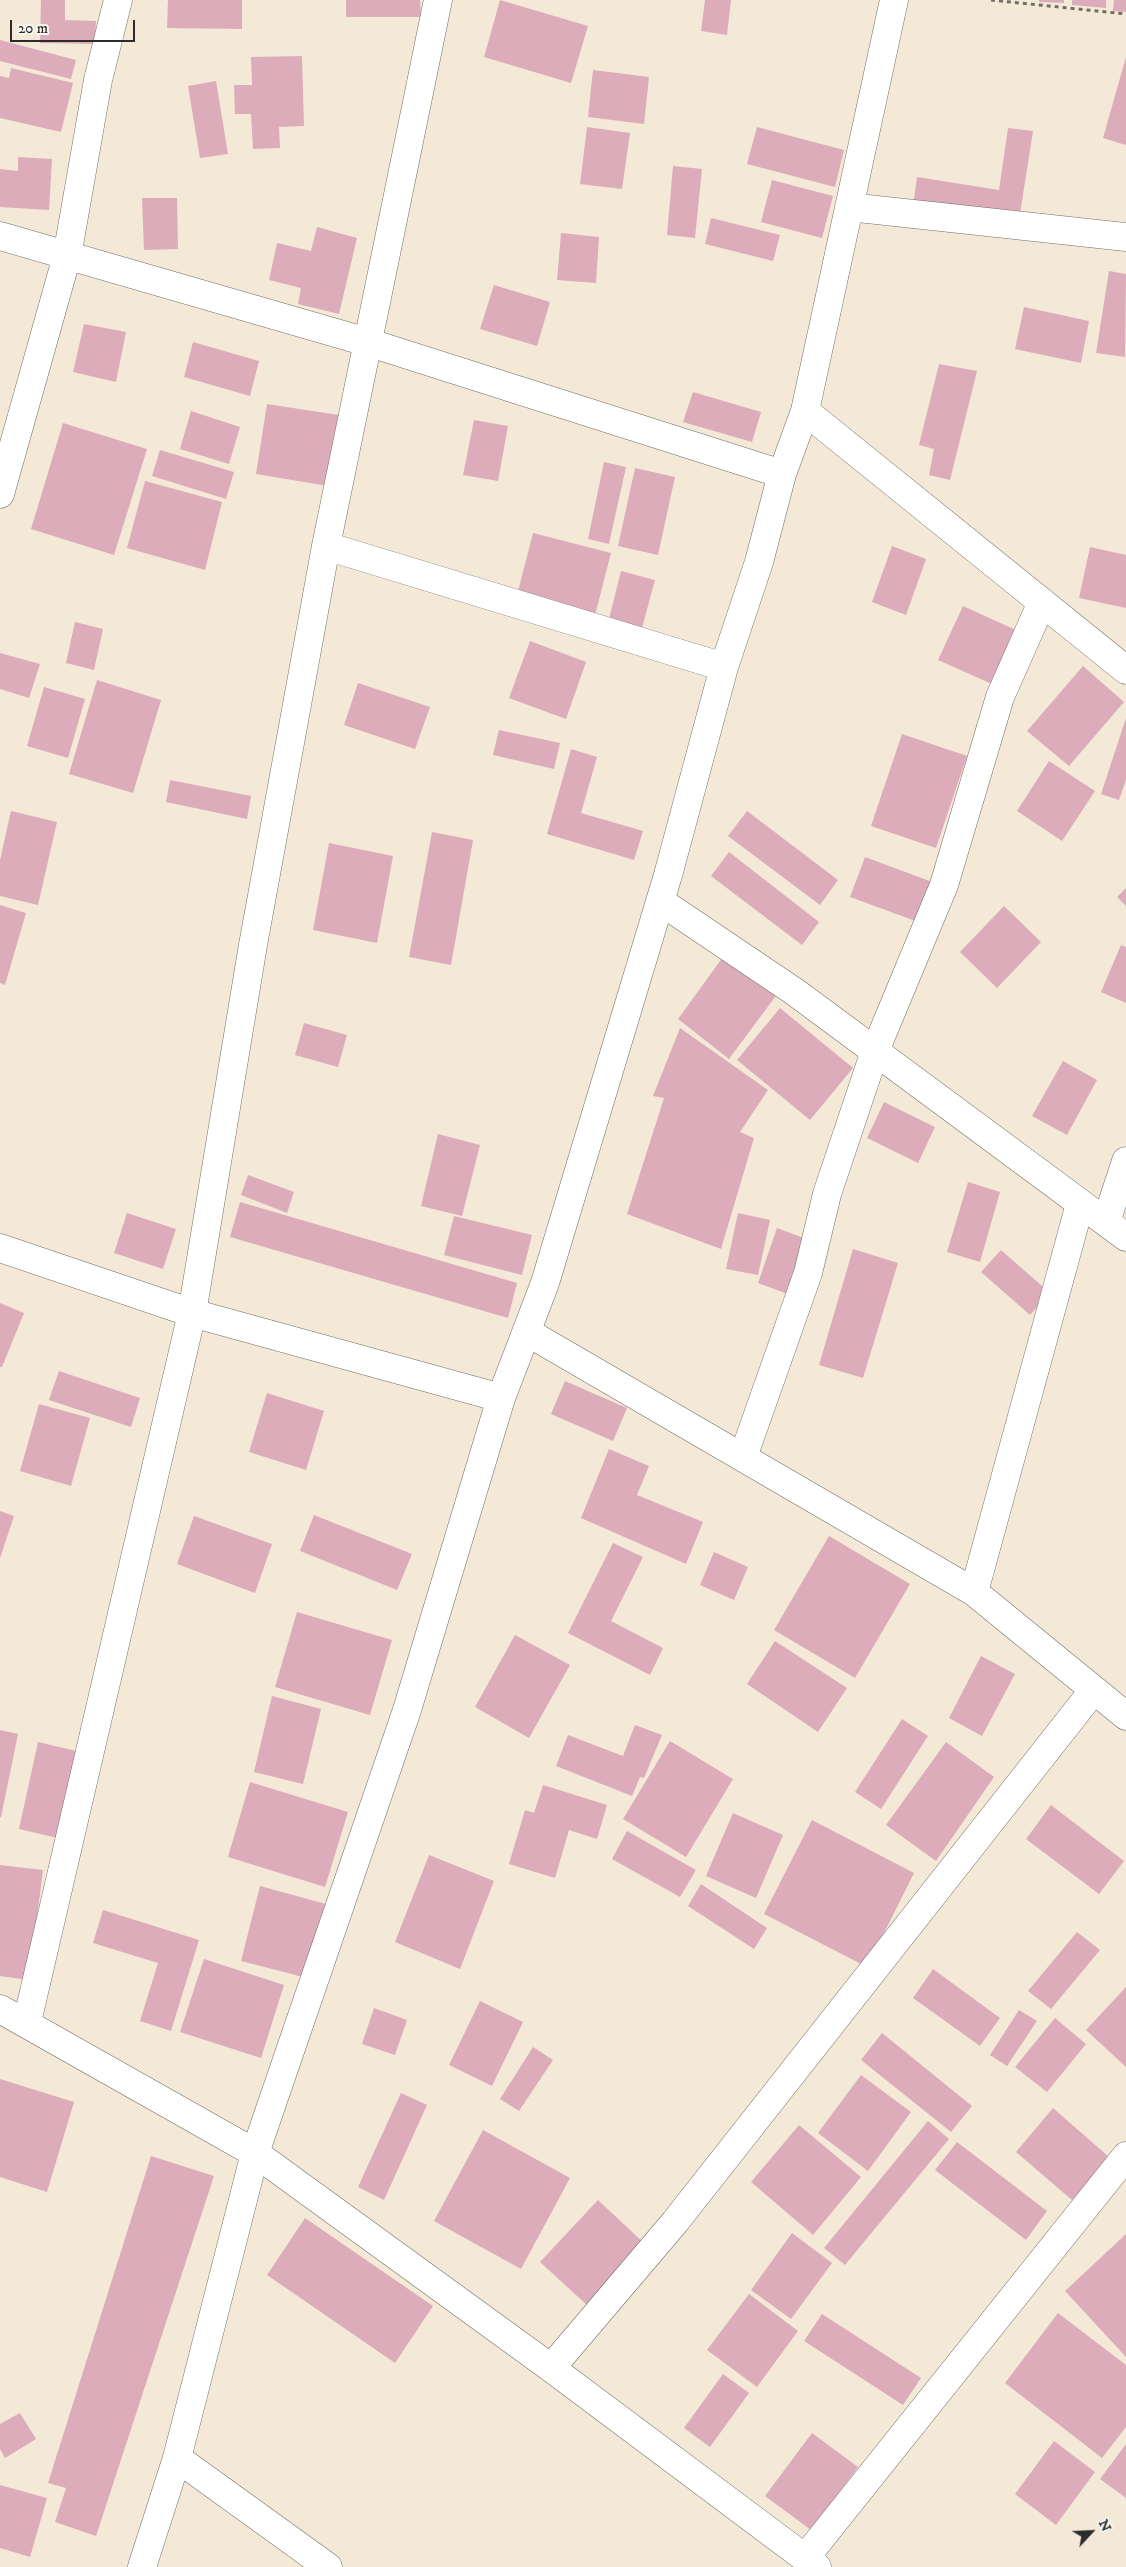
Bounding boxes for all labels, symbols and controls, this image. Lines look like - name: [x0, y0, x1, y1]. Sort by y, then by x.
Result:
- scale bar: [12, 10, 138, 42]
- text: 20 m: [18, 19, 48, 38]
- north arrow: [1066, 2507, 1116, 2557]
- text: N: [1094, 2517, 1115, 2535]

